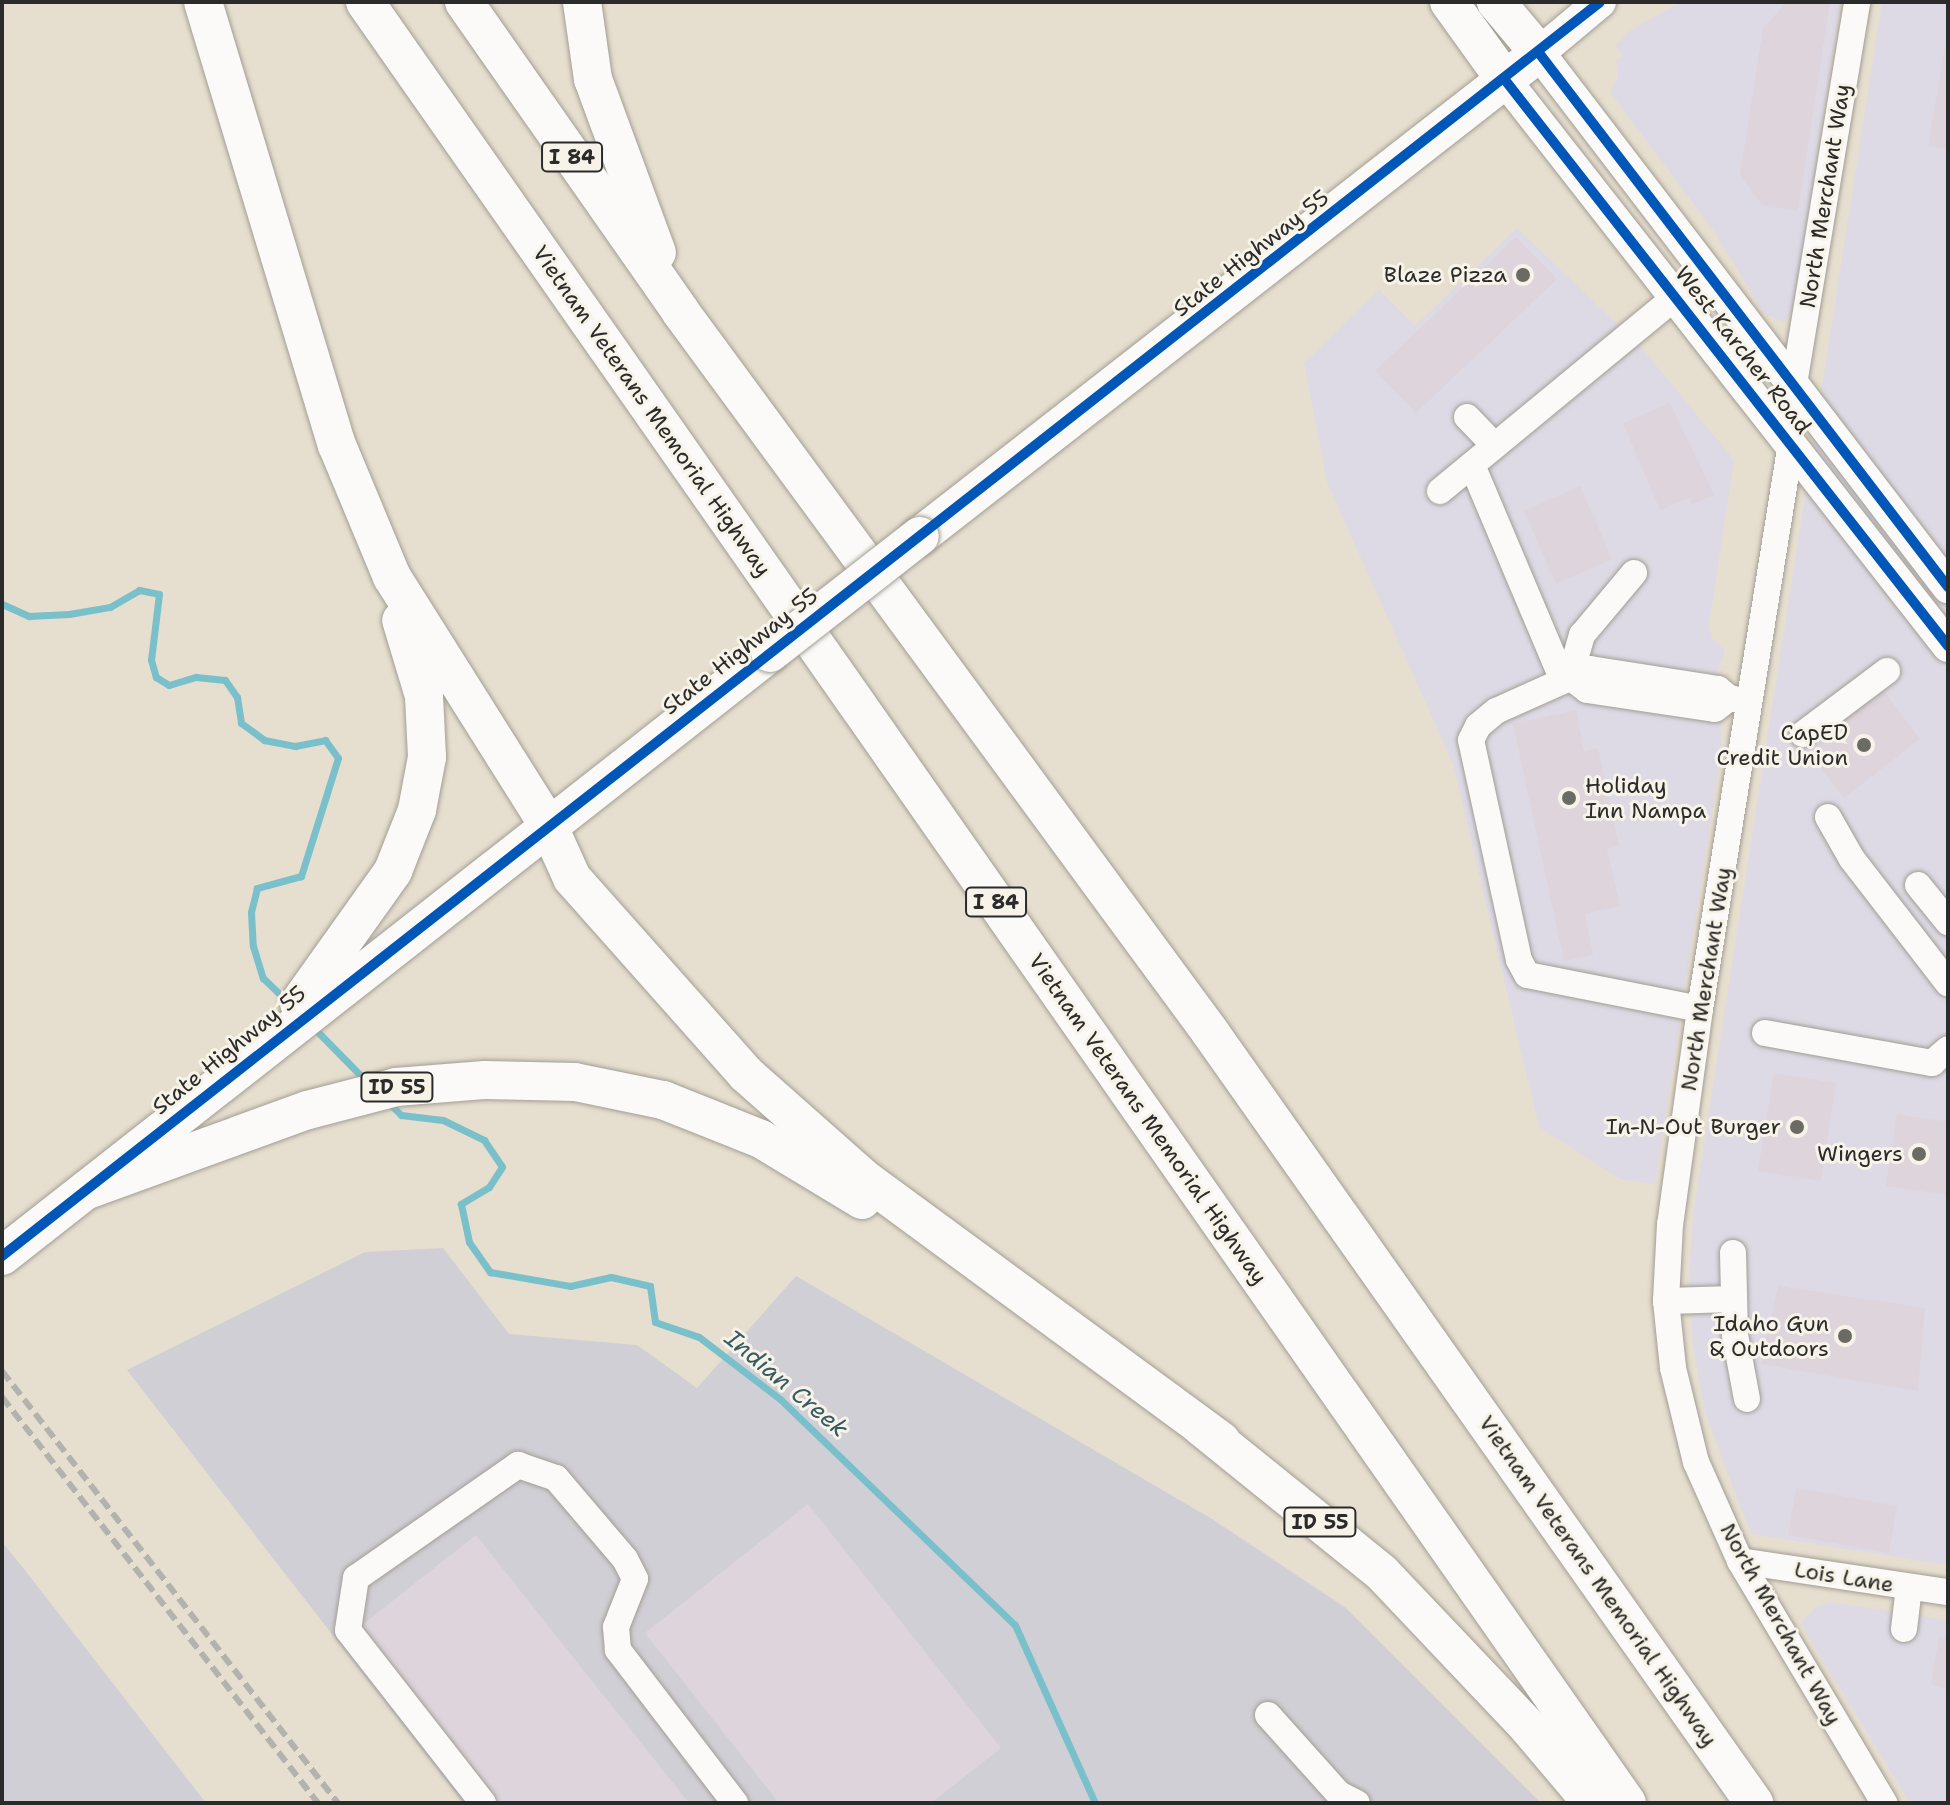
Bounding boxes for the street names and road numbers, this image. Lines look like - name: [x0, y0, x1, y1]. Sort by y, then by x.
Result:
- street label: North Merchant Way: [1794, 82, 1856, 310]
- road number: I 84: [540, 141, 604, 173]
- street label: State Highway 55: [1168, 184, 1334, 322]
- street label: Vietnam Veterans Memorial Highway: [527, 240, 777, 582]
- street label: West Karcher Road: [1669, 261, 1817, 439]
- street label: State Highway 55: [657, 582, 823, 720]
- street label: North Merchant Way: [1675, 865, 1737, 1093]
- road number: I 84: [964, 886, 1028, 918]
- street label: Vietnam Veterans Memorial Highway: [1023, 948, 1273, 1290]
- street label: State Highway 55: [147, 980, 311, 1120]
- road number: ID 55: [359, 1071, 435, 1103]
- street label: Vietnam Veterans Memorial Highway: [1473, 1410, 1723, 1752]
- road number: ID 55: [1282, 1506, 1358, 1538]
- street label: North Merchant Way: [1715, 1519, 1847, 1729]
- street label: Lois Lane: [1792, 1556, 1896, 1598]

